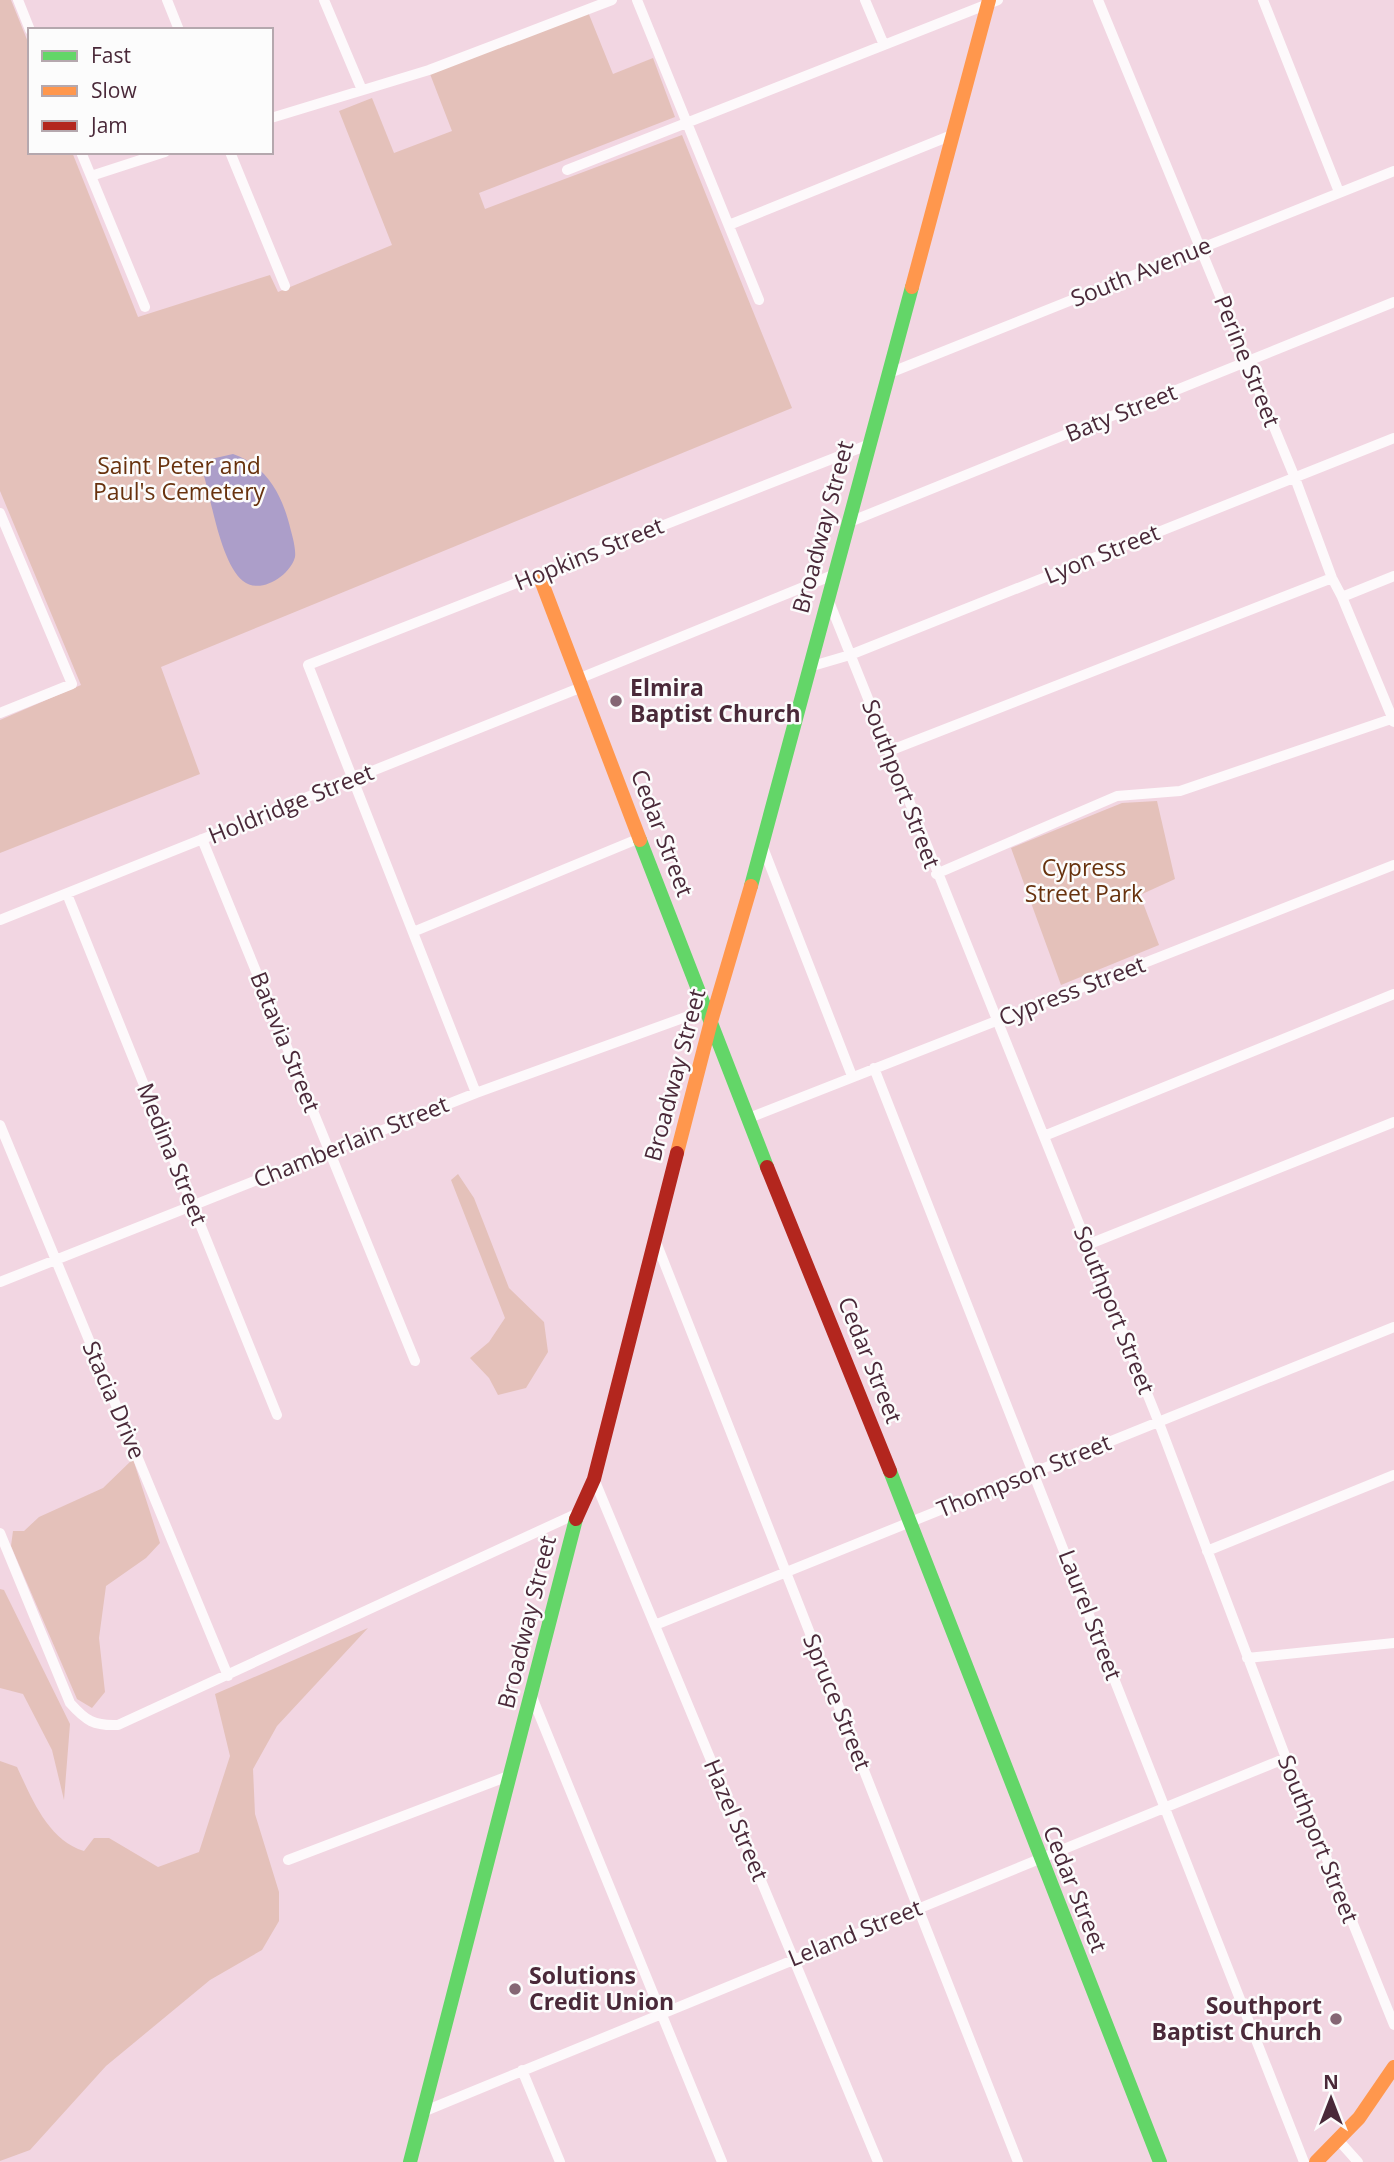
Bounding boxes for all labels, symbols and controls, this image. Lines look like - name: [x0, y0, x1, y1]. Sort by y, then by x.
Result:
- legend: [28, 28, 273, 154]
- text: Fast: [91, 41, 131, 69]
- text: Slow: [91, 76, 137, 104]
- text: Jam: [89, 111, 128, 139]
- street label: South Avenue: [1066, 228, 1216, 314]
- street label: Perine Street: [1207, 290, 1289, 431]
- street label: Baty Street: [1060, 375, 1181, 449]
- street label: Broadway Street: [784, 437, 860, 617]
- park label: Saint Peter and Paul's Cemetery: [93, 449, 266, 507]
- street label: Hopkins Street: [509, 509, 668, 598]
- street label: Lyon Street: [1039, 515, 1164, 591]
- place label: Elmira Baptist Church: [630, 671, 801, 729]
- marker: Elmira Baptist Church: [608, 693, 624, 709]
- street label: Southport Street: [855, 695, 949, 873]
- street label: Holdridge Street: [203, 755, 378, 851]
- street label: Cedar Street: [624, 764, 702, 901]
- park label: Cypress Street Park: [1025, 851, 1143, 909]
- street label: Cypress Street: [994, 947, 1150, 1033]
- street label: Batavia Street: [243, 967, 329, 1117]
- street label: Broadway Street: [636, 985, 712, 1165]
- street label: Medina Street: [130, 1078, 216, 1229]
- street label: Chamberlain Street: [248, 1087, 453, 1195]
- street label: Southport Street: [1067, 1221, 1163, 1398]
- street label: Cedar Street: [831, 1292, 911, 1428]
- street label: Stacia Drive: [76, 1336, 154, 1464]
- street label: Thompson Street: [932, 1426, 1115, 1525]
- street label: Broadway Street: [489, 1532, 563, 1712]
- street label: Laurel Street: [1051, 1545, 1130, 1684]
- street label: Spruce Street: [796, 1629, 880, 1775]
- street label: Southport Street: [1271, 1750, 1367, 1927]
- street label: Hazel Street: [697, 1754, 777, 1885]
- street label: Cedar Street: [1036, 1821, 1116, 1957]
- street label: Leland Street: [783, 1891, 926, 1973]
- place label: Solutions Credit Union: [529, 1959, 674, 2017]
- marker: Solutions Credit Union: [507, 1981, 523, 1997]
- place label: Southport Baptist Church: [1151, 1989, 1322, 2047]
- marker: Southport Baptist Church: [1328, 2011, 1344, 2027]
- north arrow: [1296, 2064, 1366, 2134]
- text: N: [1323, 2069, 1339, 2095]

